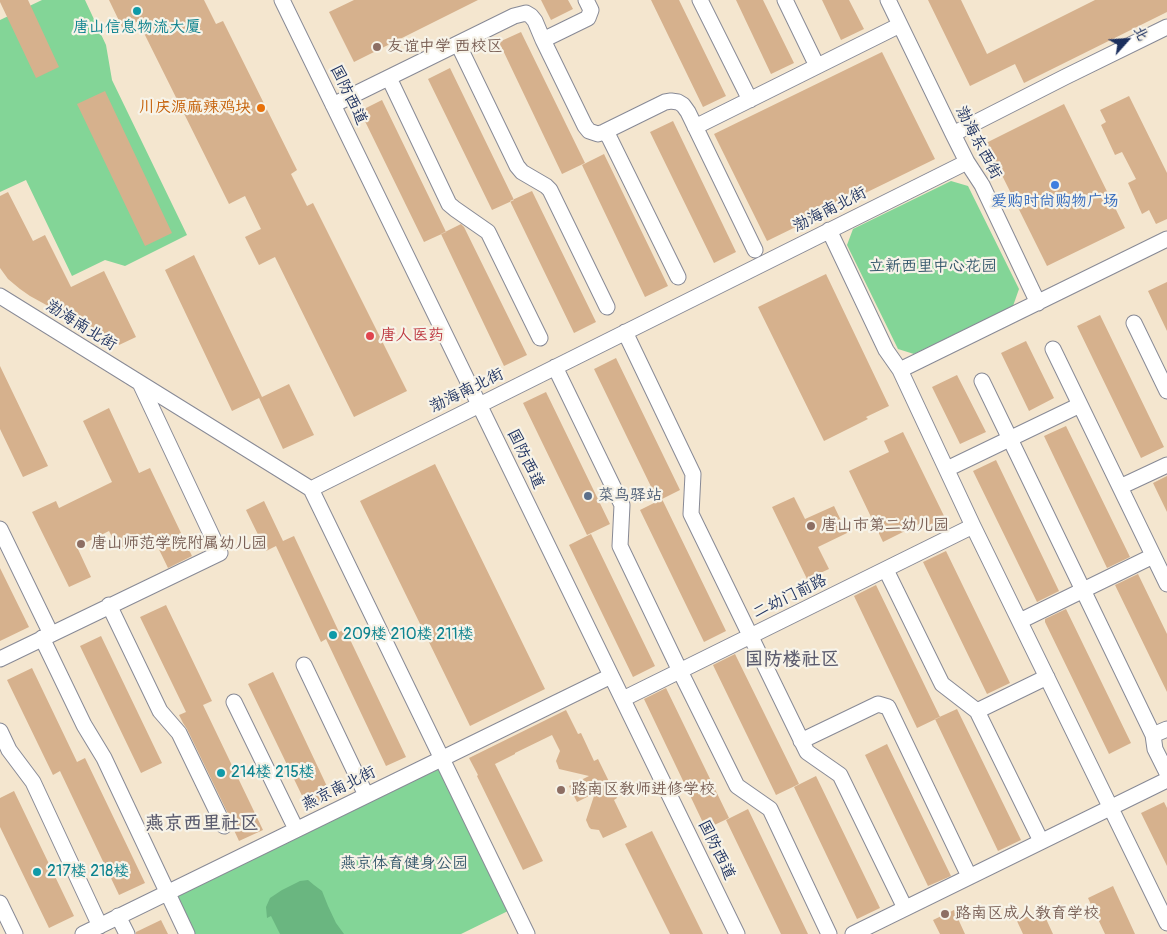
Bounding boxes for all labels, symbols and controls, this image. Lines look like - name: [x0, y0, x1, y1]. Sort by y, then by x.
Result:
- marker: 唐山信息物流大厦: [131, 5, 143, 17]
- north arrow: [1102, 15, 1152, 65]
- place label: 唐山信息物流大厦: [73, 18, 201, 38]
- text: 北: [1130, 23, 1152, 43]
- place label: 友谊中学 西校区: [387, 37, 502, 57]
- marker: 友谊中学 西校区: [371, 41, 383, 53]
- street label: 国防西道: [325, 62, 371, 128]
- place label: 川庆源麻辣鸡块: [139, 98, 251, 118]
- marker: 川庆源麻辣鸡块: [255, 102, 267, 114]
- street label: 渤海东西街: [951, 103, 1005, 183]
- marker: 爱购时尚购物广场: [1049, 179, 1061, 191]
- street label: 渤海南北街: [790, 183, 870, 237]
- place label: 爱购时尚购物广场: [991, 192, 1119, 212]
- park label: 立新西里中心花园: [869, 257, 997, 277]
- street label: 渤海南北街: [42, 297, 120, 355]
- place label: 唐人医药: [380, 326, 444, 346]
- marker: 唐人医药: [364, 330, 376, 342]
- street label: 渤海南北街: [427, 365, 507, 417]
- street label: 国防西道: [502, 426, 548, 492]
- place label: 菜鸟驿站: [598, 486, 662, 506]
- marker: 菜鸟驿站: [582, 490, 594, 502]
- place label: 唐山市第二幼儿园: [821, 516, 949, 536]
- marker: 唐山市第二幼儿园: [805, 520, 817, 532]
- place label: 唐山师范学院附属幼儿园: [91, 534, 267, 554]
- marker: 唐山师范学院附属幼儿园: [75, 538, 87, 550]
- street label: 二幼门前路: [750, 571, 830, 623]
- place label: 209楼 210楼 211楼: [343, 625, 474, 645]
- marker: 209楼 210楼 211楼: [327, 629, 339, 641]
- district label: 国防楼社区: [745, 649, 839, 671]
- place label: 214楼 215楼: [231, 763, 315, 783]
- street label: 燕京南北街: [299, 763, 379, 815]
- marker: 214楼 215楼: [215, 767, 227, 779]
- place label: 路南区教师进修学校: [571, 780, 715, 800]
- marker: 路南区教师进修学校: [555, 784, 567, 796]
- district label: 燕京西里社区: [145, 813, 259, 835]
- street label: 国防西道: [693, 817, 739, 883]
- park label: 燕京体育健身公园: [340, 854, 468, 874]
- place label: 217楼 218楼: [47, 862, 129, 882]
- marker: 217楼 218楼: [31, 866, 43, 878]
- place label: 路南区成人教育学校: [955, 904, 1099, 924]
- marker: 路南区成人教育学校: [939, 908, 951, 920]

